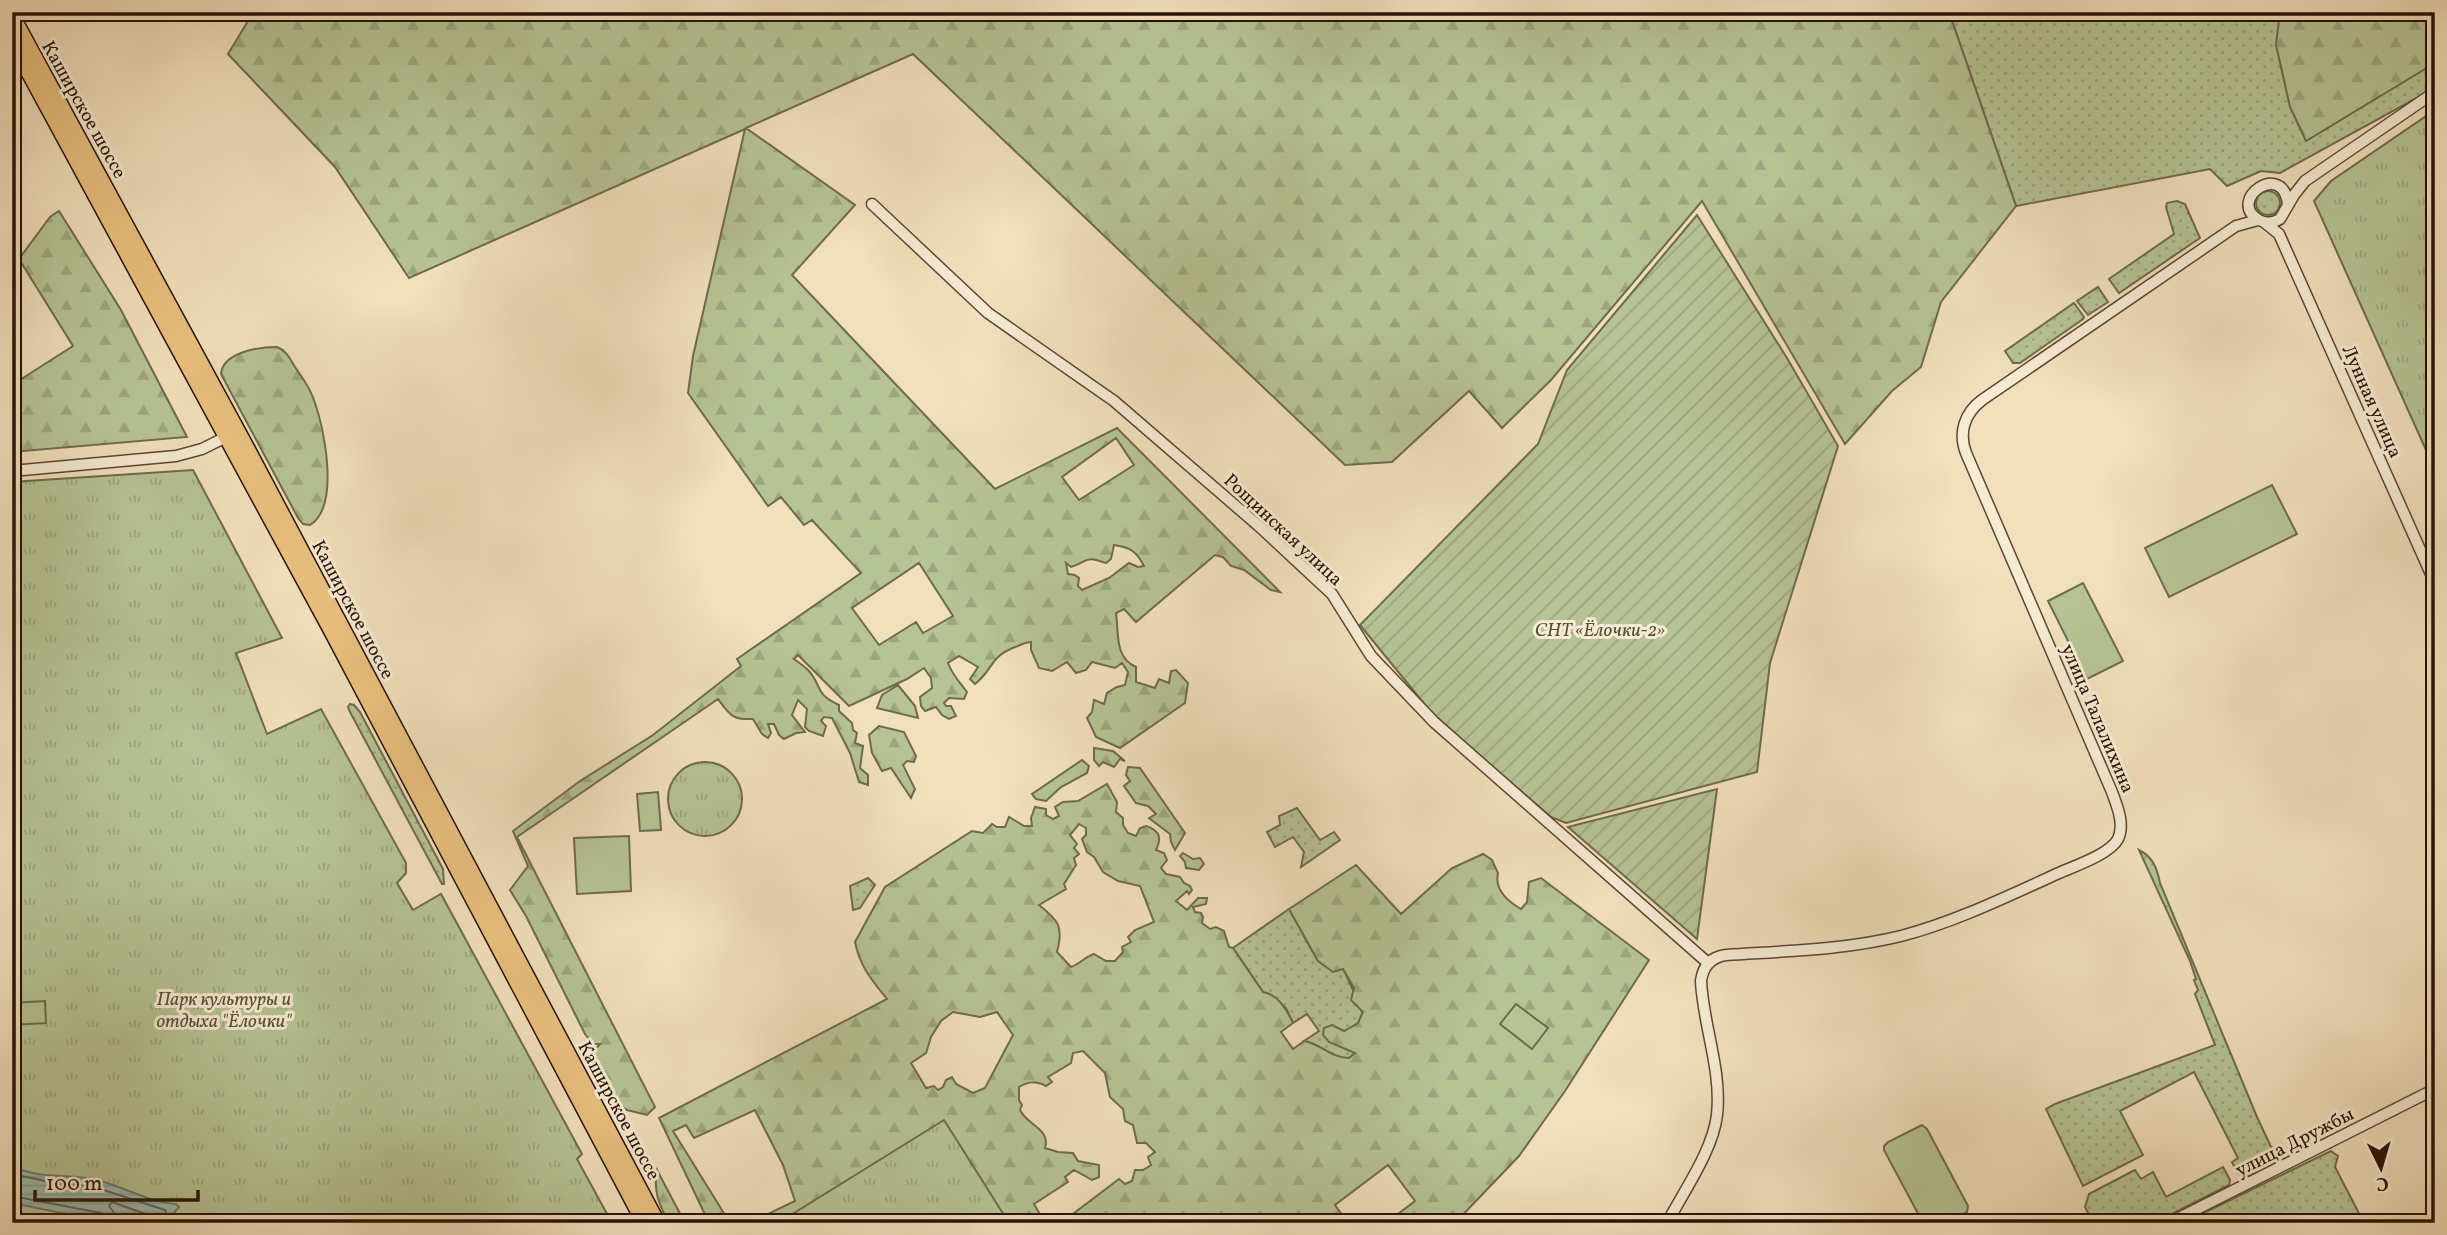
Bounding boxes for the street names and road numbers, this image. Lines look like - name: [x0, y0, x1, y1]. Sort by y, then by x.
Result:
- street label: Каширское шоссе: [35, 36, 132, 184]
- street label: Лунная улица: [2335, 341, 2408, 462]
- street label: Рощинская улица: [1217, 468, 1348, 593]
- street label: Каширское шоссе: [305, 536, 400, 684]
- street label: улица Талалихина: [2054, 640, 2140, 797]
- street label: Каширское шоссе: [571, 1037, 666, 1185]
- street label: улица Дружбы: [2231, 1102, 2359, 1184]

